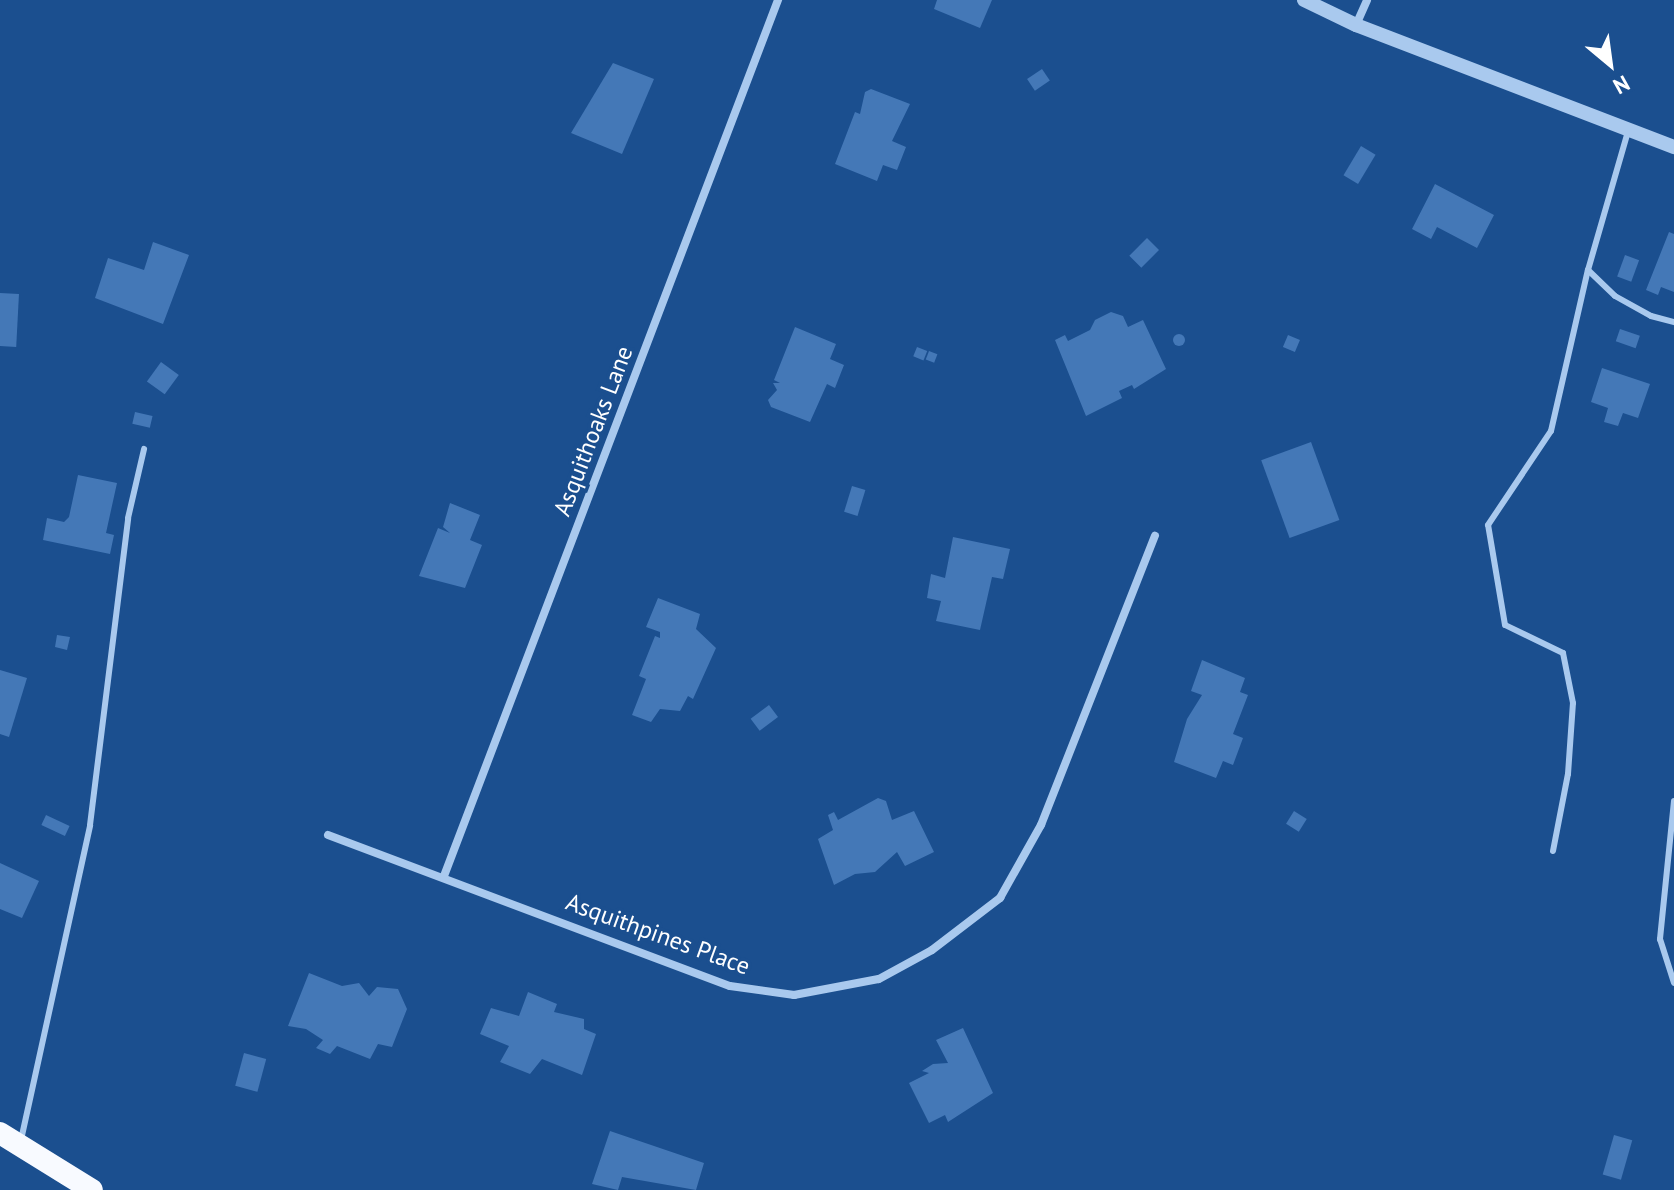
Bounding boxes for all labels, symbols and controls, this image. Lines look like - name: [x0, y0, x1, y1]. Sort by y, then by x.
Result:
- north arrow: [1570, 24, 1650, 104]
- text: N: [1609, 69, 1635, 101]
- street label: Asquithoaks Lane: [547, 342, 639, 520]
- street label: Asquithpines Place: [562, 887, 754, 981]

